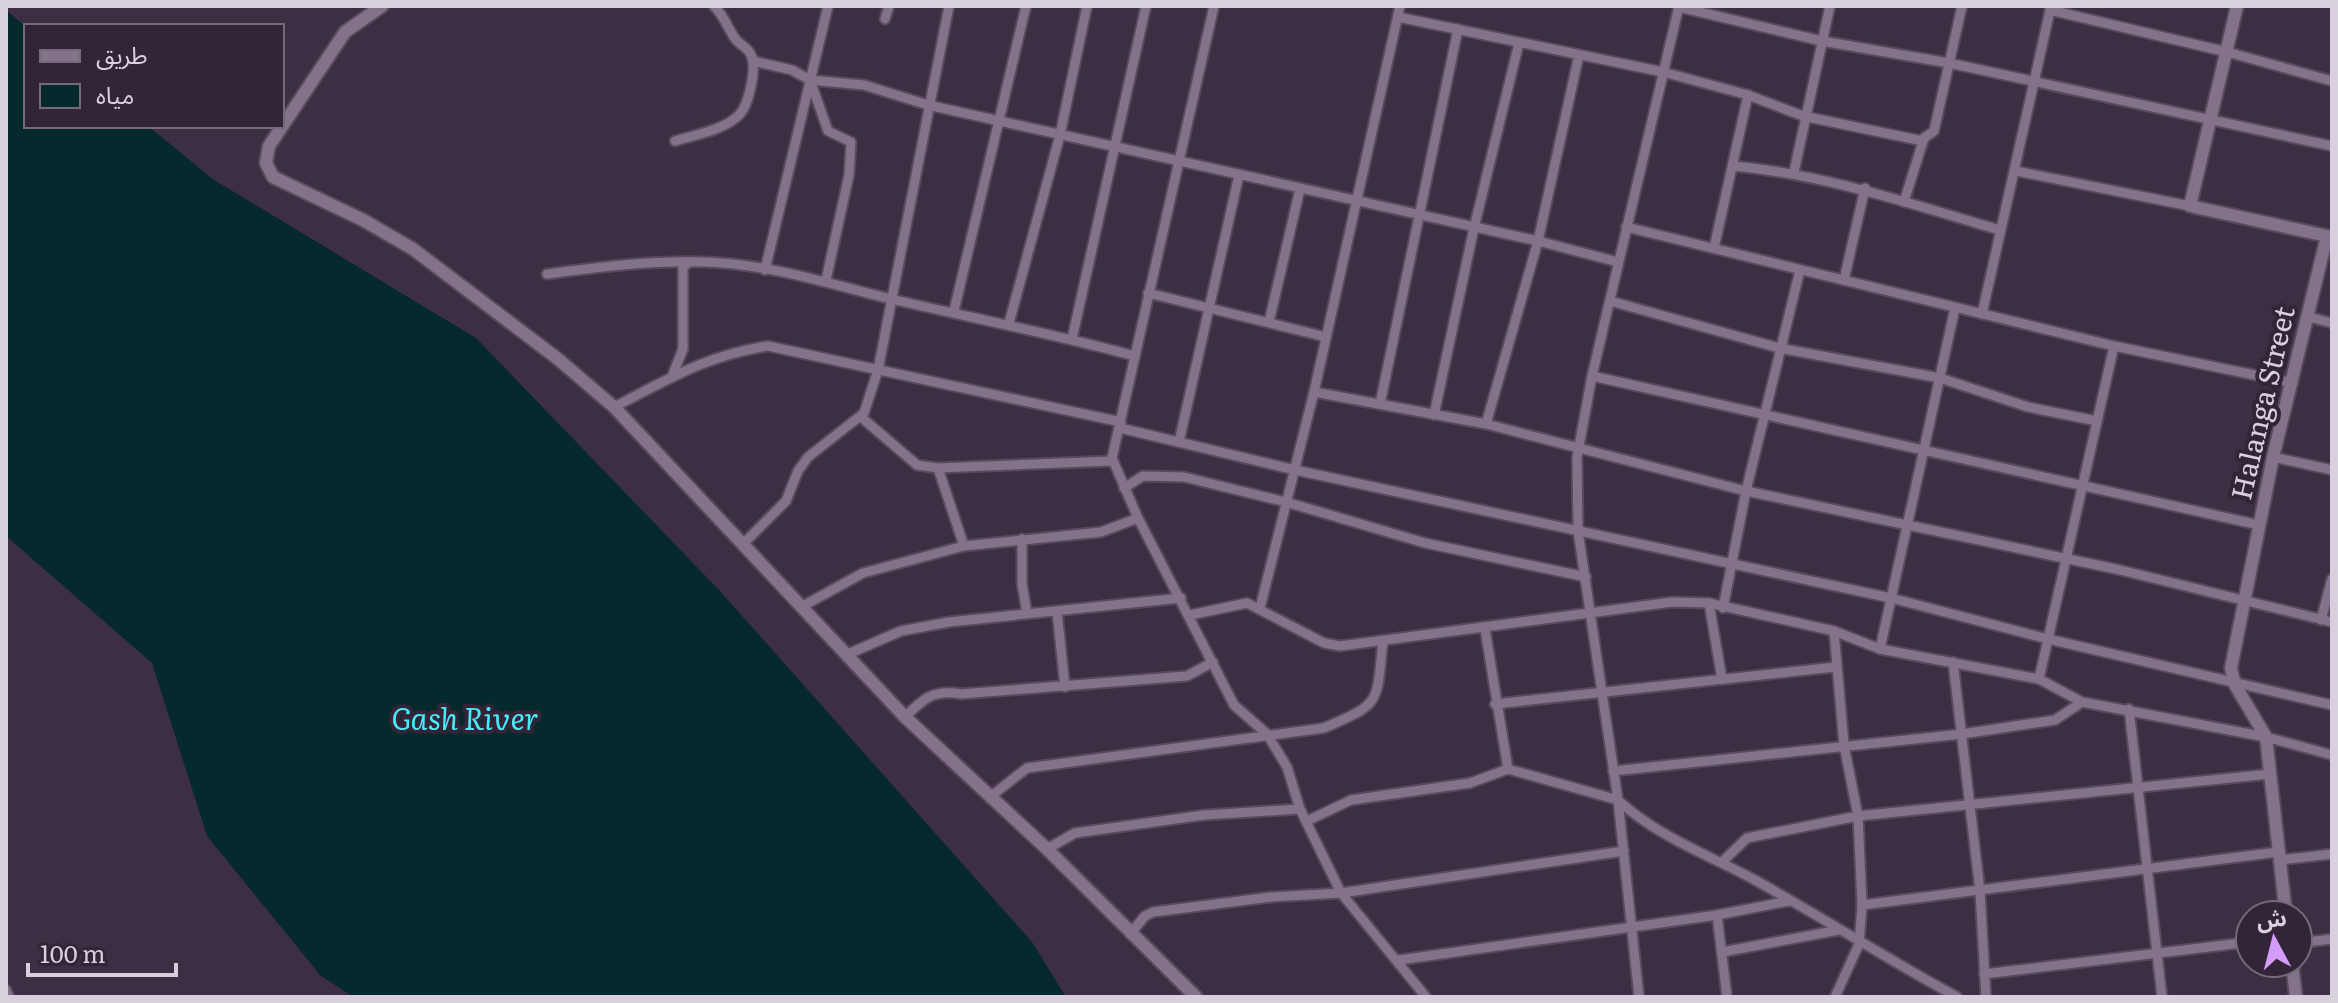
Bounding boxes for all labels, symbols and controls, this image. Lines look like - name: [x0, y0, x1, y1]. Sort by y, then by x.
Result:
- legend: [24, 24, 284, 128]
- text: طريق: [96, 36, 148, 71]
- text: مياه: [96, 76, 134, 111]
- street label: Halanga Street: [2218, 301, 2304, 503]
- water label: Gash River: [391, 695, 539, 739]
- north arrow: [2234, 899, 2314, 979]
- text: ش: [2254, 899, 2288, 936]
- scale bar: [28, 927, 176, 977]
- text: 100 m: [40, 935, 106, 970]

